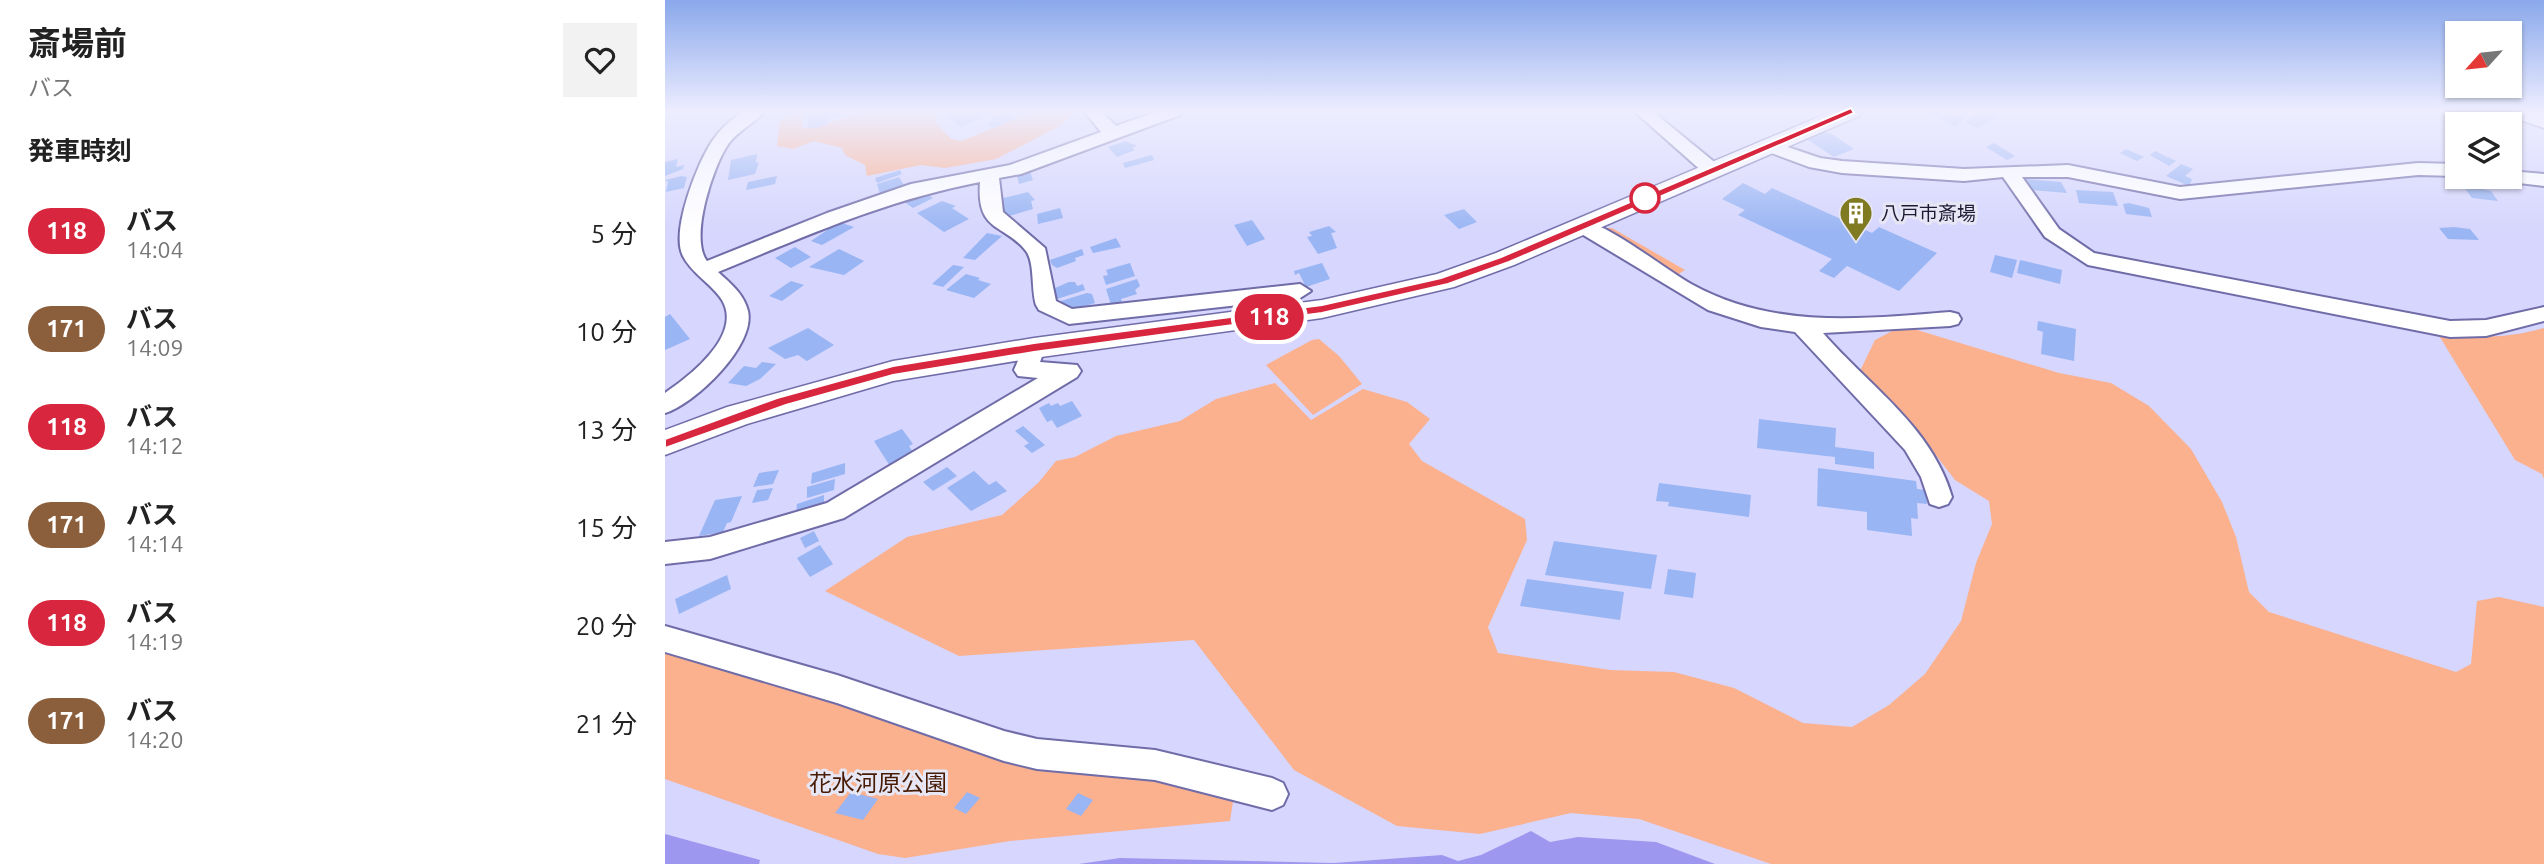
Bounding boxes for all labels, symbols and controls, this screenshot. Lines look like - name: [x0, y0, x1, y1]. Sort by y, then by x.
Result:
- north arrow: [2445, 21, 2522, 98]
- map controls: [2445, 21, 2522, 189]
- button: heart: [563, 23, 637, 97]
- text: 斎場前: [28, 24, 127, 61]
- text: バス: [28, 75, 74, 100]
- button: layers: [2445, 112, 2522, 189]
- text: 発車時刻: [28, 136, 132, 165]
- unlabelled marker: [1630, 183, 1660, 213]
- building icon: 八戸市斎場: [1837, 194, 1875, 243]
- place label: 八戸市斎場: [1881, 202, 1976, 224]
- text: バス: [126, 206, 178, 235]
- text: 118: [46, 217, 87, 244]
- text: 5 分: [590, 219, 637, 248]
- text: 14:04: [126, 237, 184, 262]
- line badge: 118: [1229, 294, 1309, 340]
- text: 118: [1249, 303, 1289, 330]
- text: バス: [126, 304, 178, 333]
- text: 171: [46, 315, 87, 342]
- text: 10 分: [576, 317, 637, 346]
- text: 14:09: [126, 335, 184, 360]
- text: バス: [126, 402, 178, 431]
- text: 118: [46, 413, 87, 440]
- text: 13 分: [576, 415, 637, 444]
- text: 14:12: [126, 433, 184, 458]
- text: バス: [126, 500, 178, 529]
- text: 171: [46, 511, 87, 538]
- text: 15 分: [576, 513, 637, 542]
- text: 14:14: [126, 531, 184, 556]
- text: バス: [126, 598, 178, 627]
- text: 118: [46, 609, 87, 636]
- text: 20 分: [576, 611, 637, 640]
- text: 14:19: [126, 629, 184, 654]
- text: バス: [126, 696, 178, 725]
- text: 171: [46, 707, 87, 734]
- text: 21 分: [576, 709, 637, 738]
- text: 14:20: [126, 727, 184, 752]
- park label: 花水河原公園: [809, 770, 947, 795]

